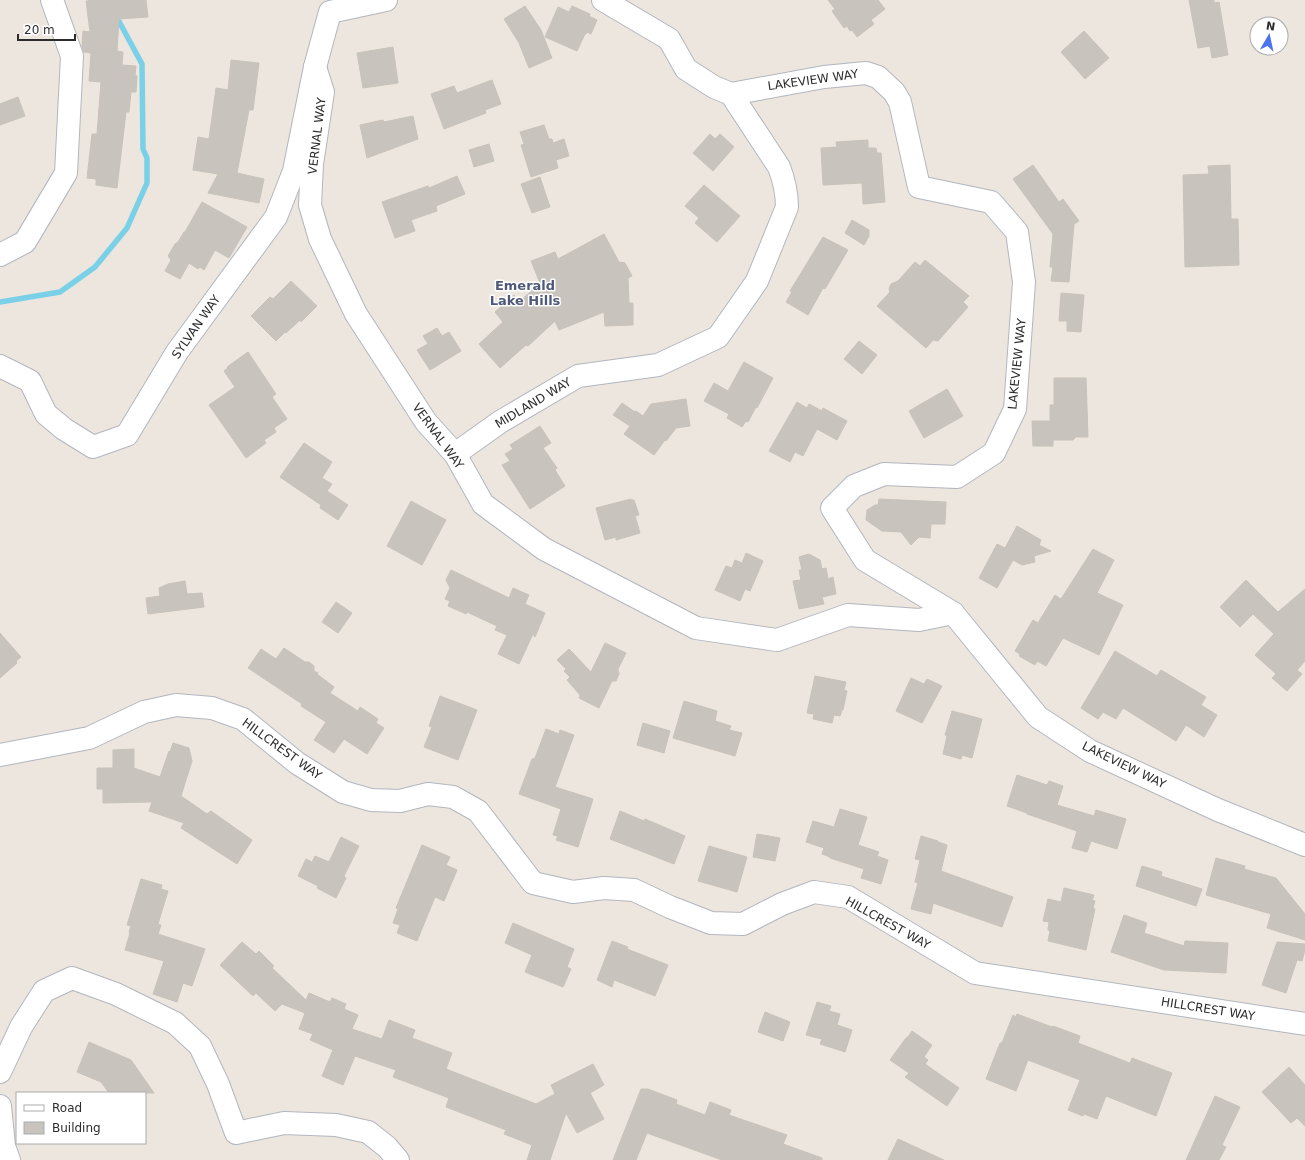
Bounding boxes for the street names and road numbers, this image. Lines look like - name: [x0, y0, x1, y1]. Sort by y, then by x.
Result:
- street label: LAKEVIEW WAY: [767, 67, 860, 93]
- street label: VERNAL WAY: [305, 96, 329, 175]
- street label: SYLVAN WAY: [169, 292, 224, 362]
- street label: LAKEVIEW WAY: [1005, 317, 1029, 410]
- street label: MIDLAND WAY: [492, 374, 574, 431]
- street label: VERNAL WAY: [410, 400, 467, 472]
- street label: HILLCREST WAY: [240, 715, 325, 783]
- street label: LAKEVIEW WAY: [1080, 739, 1169, 792]
- street label: HILLCREST WAY: [843, 894, 933, 952]
- street label: HILLCREST WAY: [1160, 995, 1257, 1023]

